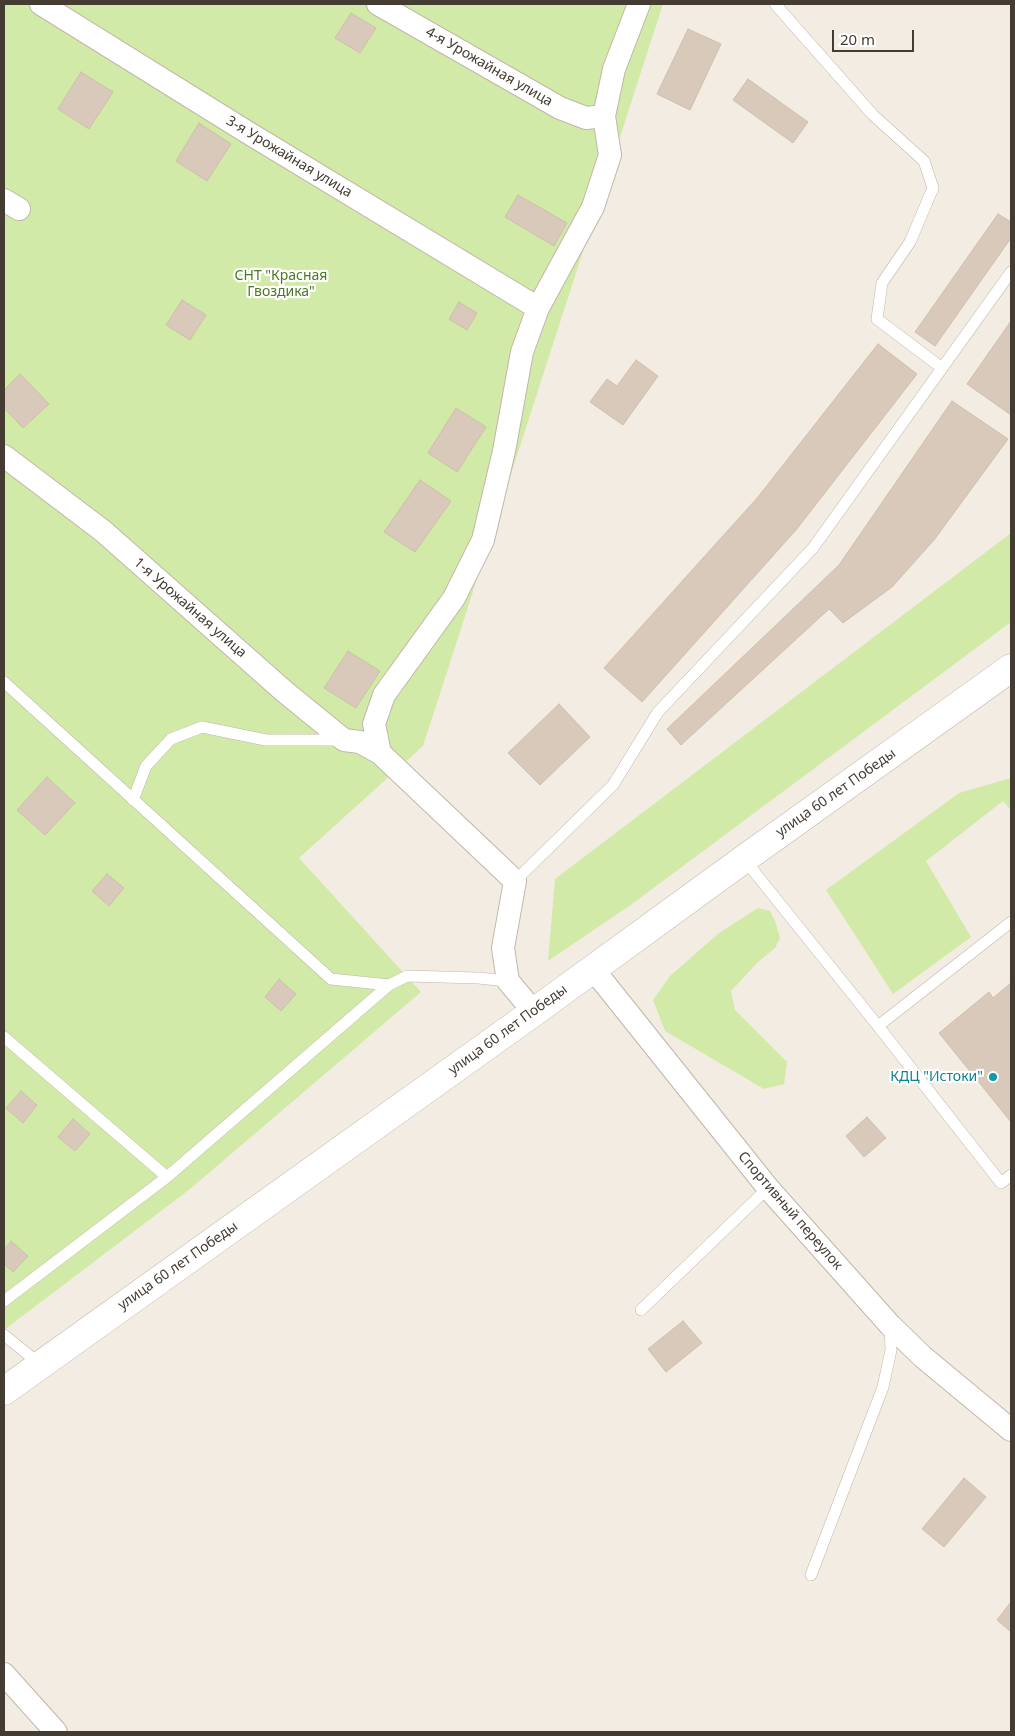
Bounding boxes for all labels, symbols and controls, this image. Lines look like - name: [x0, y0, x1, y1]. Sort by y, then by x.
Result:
- scale bar: [835, 20, 918, 52]
- street label: 4-я Урожайная улица: [422, 24, 556, 110]
- text: 20 m: [840, 29, 875, 49]
- street label: 3-я Урожайная улица: [223, 113, 355, 201]
- park label: СНТ "Красная Гвоздика": [235, 268, 327, 300]
- street label: 1-я Урожайная улица: [130, 554, 250, 662]
- street label: улица 60 лет Победы: [773, 745, 899, 841]
- street label: улица 60 лет Победы: [445, 981, 571, 1079]
- place label: КДЦ "Истоки": [890, 1069, 983, 1085]
- marker: КДЦ "Истоки": [987, 1071, 999, 1083]
- street label: Спортивный переулок: [734, 1148, 846, 1274]
- street label: улица 60 лет Победы: [115, 1218, 241, 1314]

